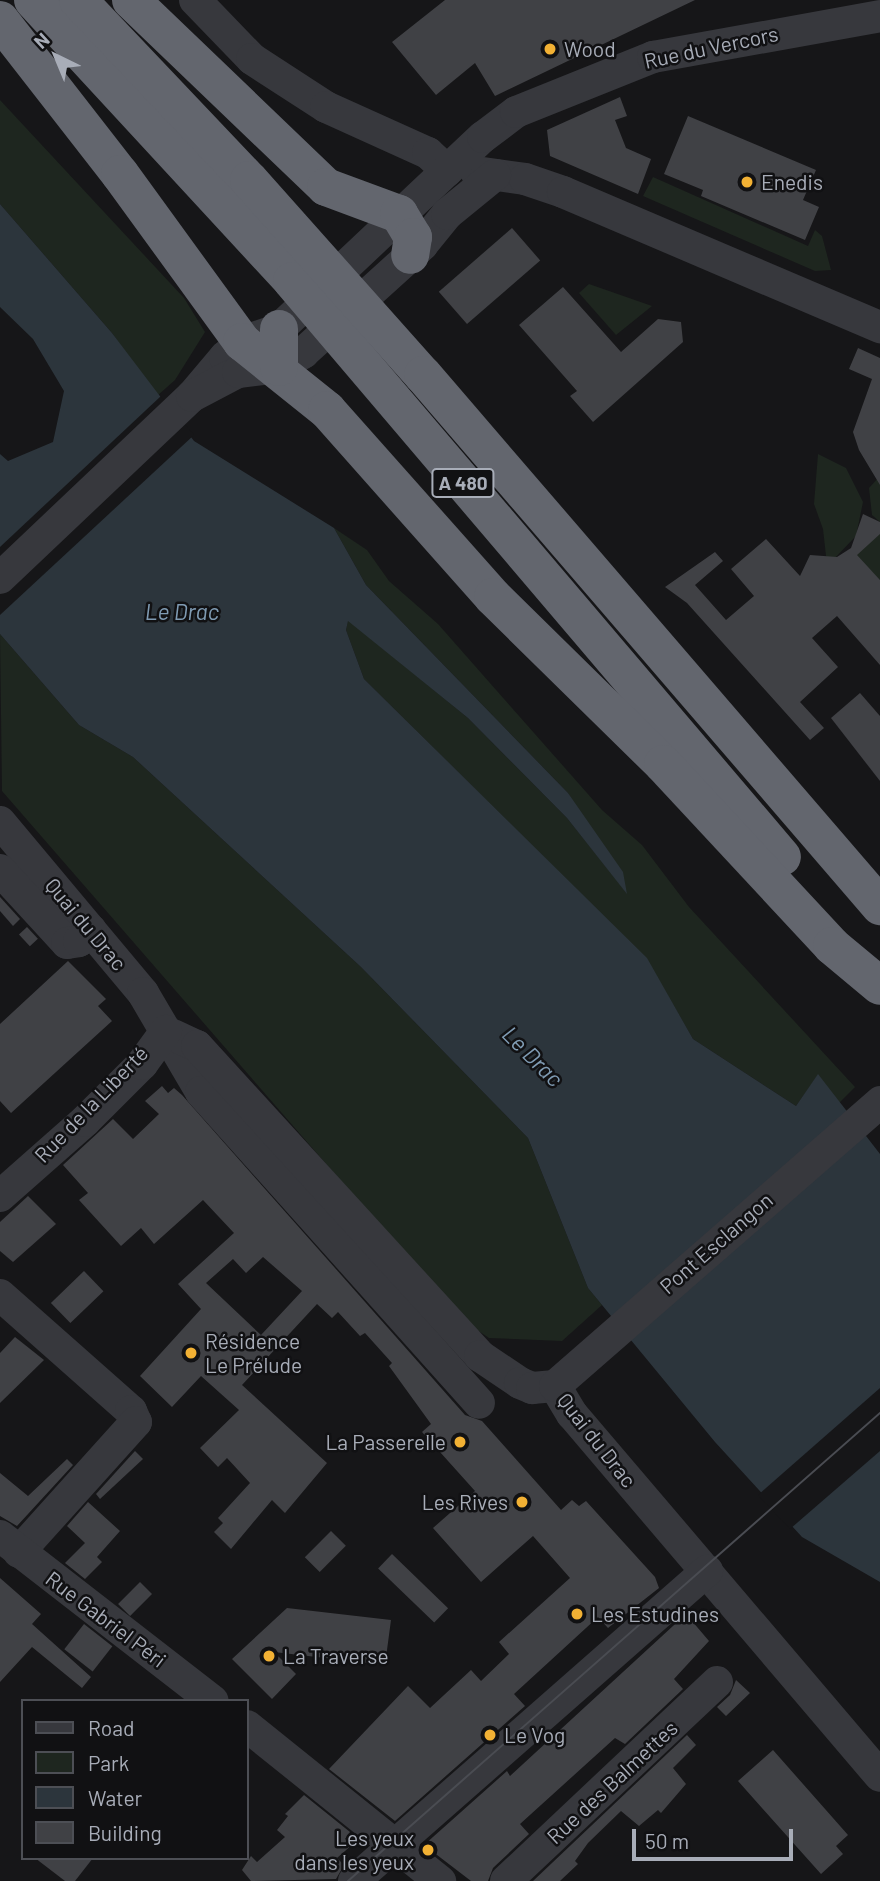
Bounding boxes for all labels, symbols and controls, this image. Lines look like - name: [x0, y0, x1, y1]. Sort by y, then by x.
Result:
- street label: Rue du Vercors: [642, 20, 780, 74]
- north arrow: [21, 21, 91, 91]
- text: N: [29, 28, 54, 53]
- place label: Wood: [564, 36, 616, 62]
- marker: Wood: [542, 41, 558, 57]
- place label: Enedis: [761, 169, 823, 195]
- marker: Enedis: [739, 174, 755, 190]
- road number: A 480: [430, 468, 496, 498]
- water label: Le Drac: [145, 597, 219, 625]
- street label: Quai du Drac: [40, 873, 132, 975]
- water label: Le Drac: [497, 1020, 569, 1092]
- street label: Rue de la Liberté: [29, 1040, 153, 1168]
- street label: Pont Esclangon: [654, 1187, 778, 1299]
- place label: Résidence Le Prélude: [205, 1328, 302, 1378]
- marker: Résidence Le Prélude: [183, 1345, 199, 1361]
- street label: Quai du Drac: [552, 1388, 642, 1492]
- place label: La Passerelle: [325, 1429, 446, 1455]
- marker: La Passerelle: [452, 1434, 468, 1450]
- place label: Les Rives: [422, 1489, 508, 1515]
- marker: Les Rives: [514, 1494, 530, 1510]
- street label: Rue Gabriel Péri: [41, 1566, 171, 1672]
- place label: Les Estudines: [591, 1601, 719, 1627]
- marker: Les Estudines: [569, 1606, 585, 1622]
- place label: La Traverse: [283, 1643, 389, 1669]
- marker: La Traverse: [261, 1648, 277, 1664]
- legend: [21, 1699, 248, 1860]
- text: Road: [88, 1715, 134, 1740]
- street label: Rue des Balmettes: [542, 1715, 682, 1849]
- place label: Le Vog: [504, 1722, 565, 1748]
- marker: Le Vog: [482, 1727, 498, 1743]
- text: Park: [88, 1750, 129, 1775]
- text: Water: [88, 1785, 142, 1810]
- scale bar: [635, 1814, 796, 1858]
- text: Building: [88, 1820, 162, 1845]
- place label: Les yeux dans les yeux: [294, 1825, 414, 1875]
- text: 50 m: [645, 1828, 689, 1853]
- marker: Les yeux dans les yeux: [420, 1842, 436, 1858]

